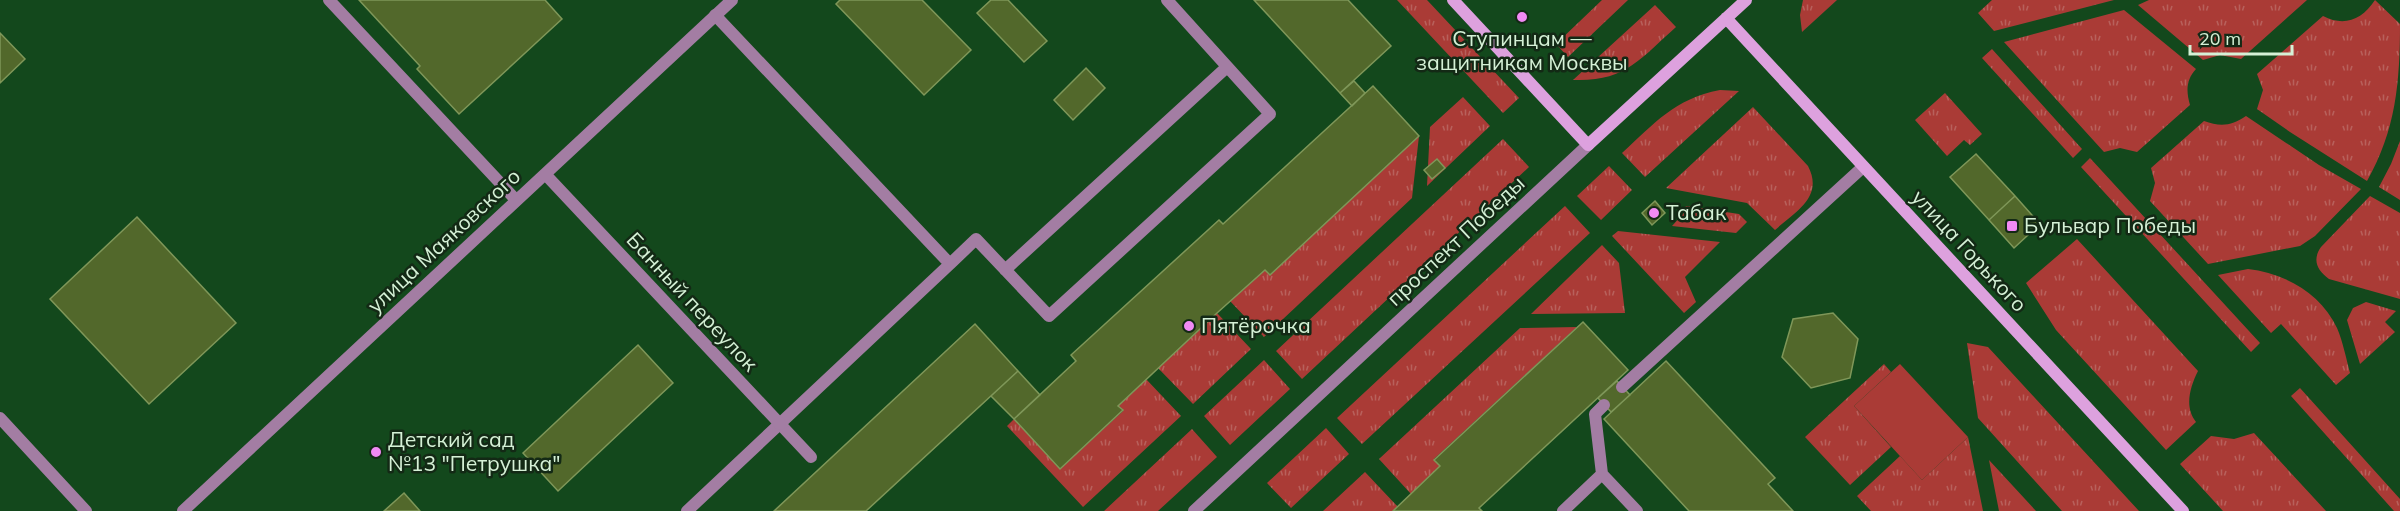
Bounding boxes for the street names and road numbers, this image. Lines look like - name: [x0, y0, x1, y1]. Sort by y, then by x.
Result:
- street label: улица Маяковского: [361, 163, 525, 318]
- street label: проспект Победы: [1381, 170, 1530, 311]
- street label: улица Горького: [1907, 184, 2033, 317]
- street label: Банный переулок: [622, 226, 764, 377]

